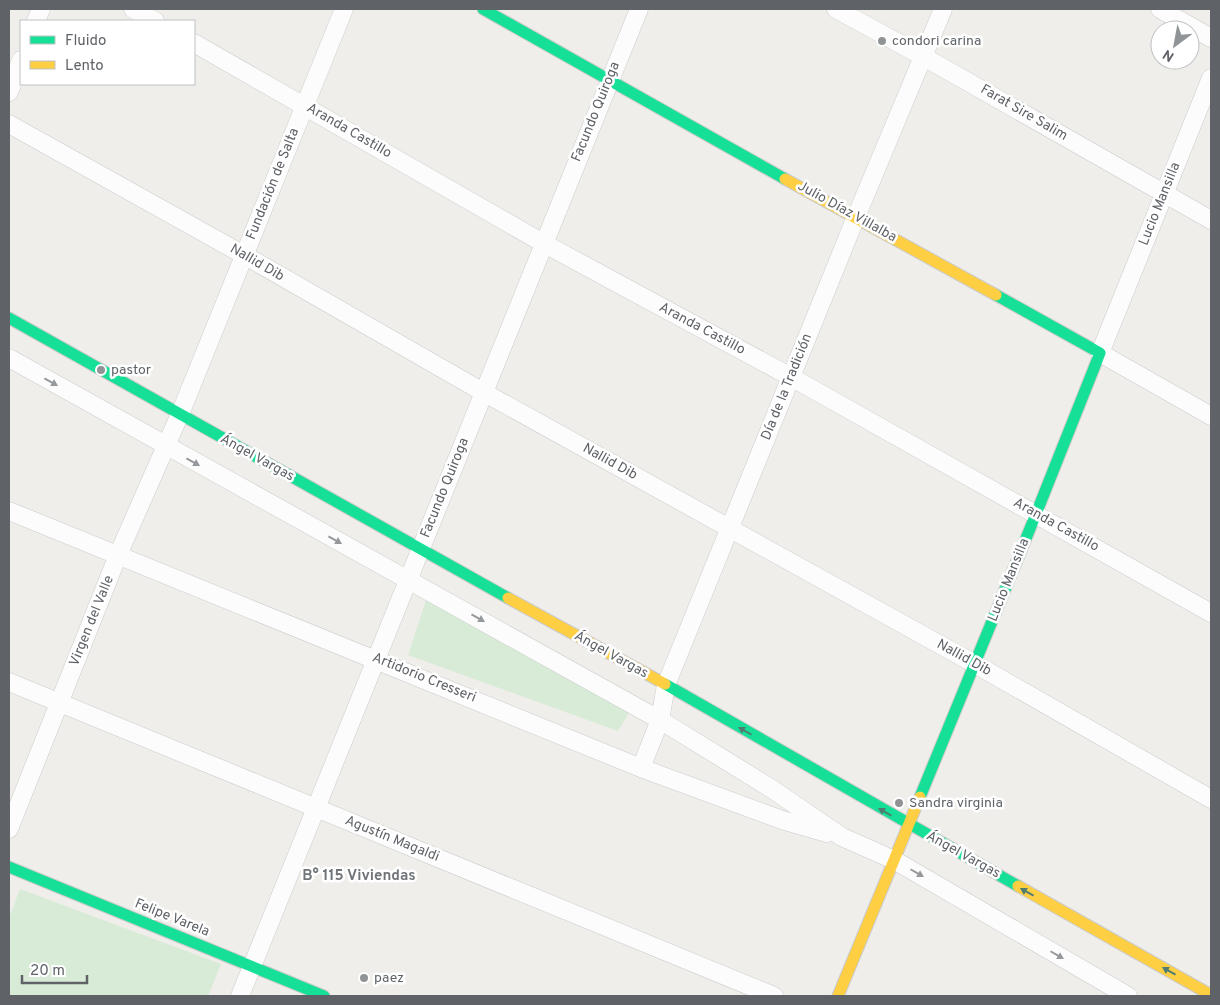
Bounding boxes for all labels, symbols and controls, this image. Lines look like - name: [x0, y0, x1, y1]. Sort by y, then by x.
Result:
- legend: [20, 20, 195, 85]
- north arrow: [1150, 20, 1200, 70]
- text: Fluido: [65, 32, 106, 51]
- place label: condori carina: [892, 33, 981, 50]
- marker: condori carina: [876, 35, 888, 47]
- text: N: [1160, 45, 1178, 65]
- text: Lento: [65, 57, 104, 76]
- street label: Facundo Quiroga: [568, 60, 624, 164]
- street label: Farat Sire Salim: [977, 81, 1071, 145]
- street label: Aranda Castillo: [303, 100, 395, 162]
- street label: Fundación de Salta: [243, 126, 303, 242]
- street label: Lucio Mansilla: [1136, 160, 1184, 248]
- street label: Julio Díaz Villalba: [795, 178, 899, 246]
- street label: Nallid Dib: [227, 241, 287, 285]
- street label: Aranda Castillo: [656, 299, 748, 359]
- street label: Día de la Tradición: [758, 331, 816, 443]
- place label: pastor: [111, 362, 152, 379]
- marker: pastor: [95, 364, 107, 376]
- one-way arrow: [44, 378, 59, 386]
- street label: Ángel Vargas: [217, 430, 297, 485]
- street label: Facundo Quiroga: [417, 436, 473, 540]
- street label: Nallid Dib: [580, 440, 640, 484]
- one-way arrow: [186, 457, 200, 466]
- street label: Aranda Castillo: [1010, 494, 1102, 556]
- one-way arrow: [328, 536, 343, 544]
- street label: Lucio Mansilla: [985, 536, 1033, 624]
- street label: Virgen del Valle: [66, 573, 118, 669]
- one-way arrow: [471, 614, 484, 623]
- street label: Ángel Vargas: [571, 627, 651, 682]
- street label: Nallid Dib: [934, 636, 994, 680]
- street label: Artidorio Cresseri: [370, 649, 478, 707]
- one-way arrow: [738, 726, 751, 735]
- place label: Sandra virginia: [909, 795, 1003, 812]
- marker: Sandra virginia: [893, 797, 905, 809]
- one-way arrow: [879, 807, 892, 816]
- street label: Agustín Magaldi: [342, 812, 442, 866]
- street label: Ángel Vargas: [923, 827, 1003, 882]
- district label: B° 115 Viviendas: [302, 867, 416, 886]
- one-way arrow: [911, 868, 924, 877]
- one-way arrow: [1020, 887, 1034, 896]
- street label: Felipe Varela: [132, 895, 212, 941]
- one-way arrow: [1050, 951, 1065, 959]
- scale bar: [22, 952, 88, 984]
- text: 20 m: [30, 962, 65, 981]
- one-way arrow: [1161, 967, 1176, 975]
- place label: paez: [374, 970, 404, 987]
- marker: paez: [358, 972, 370, 984]

